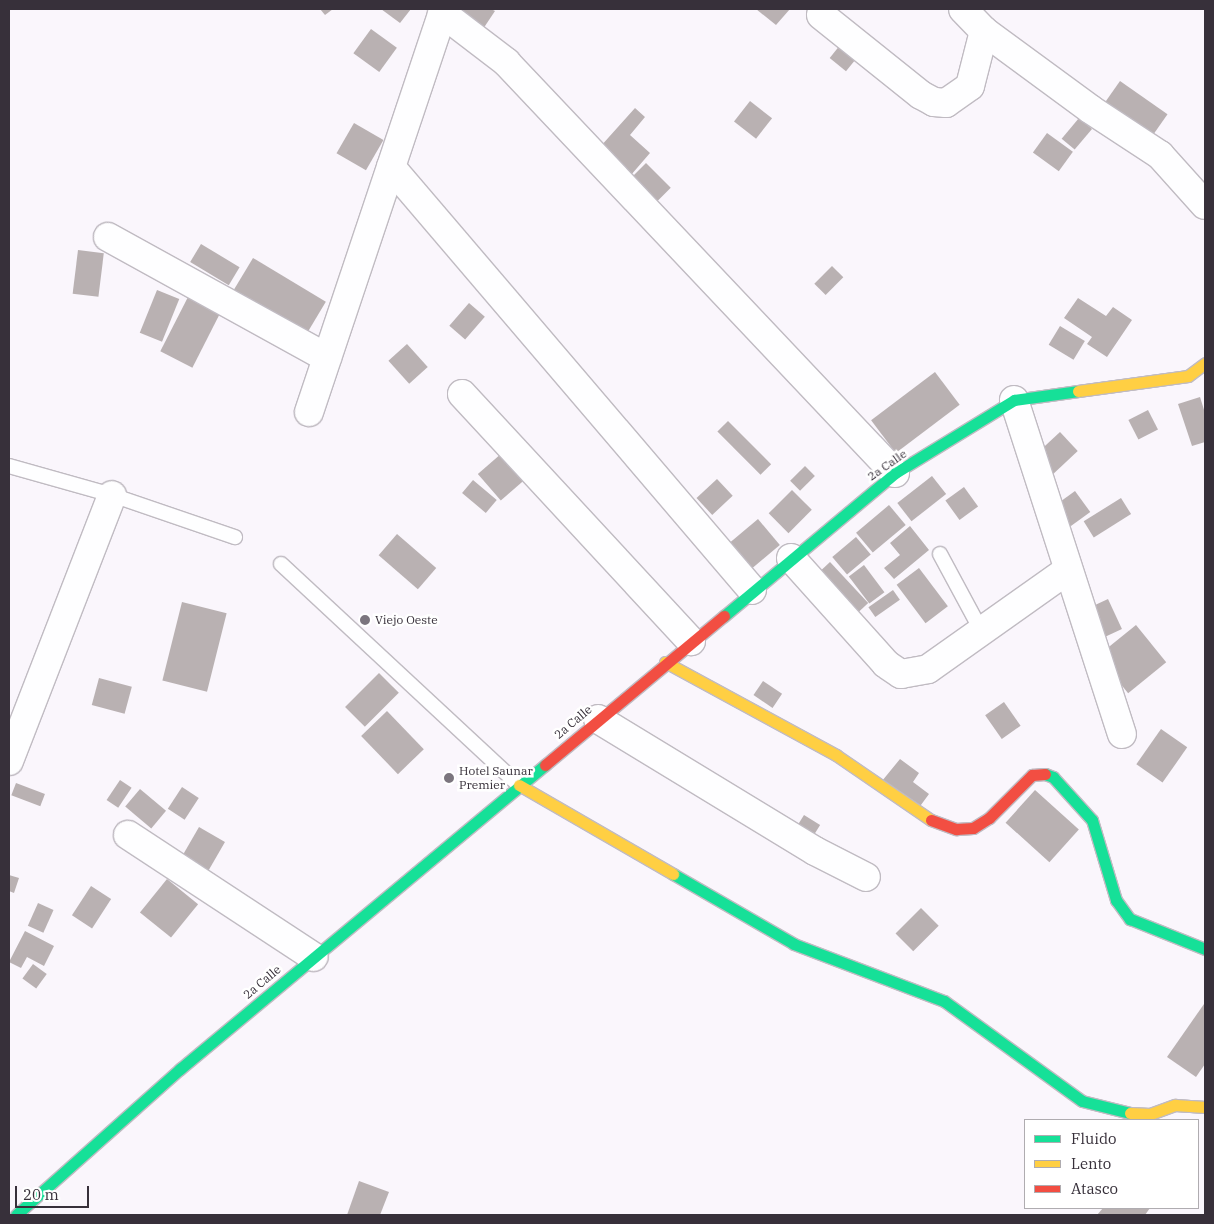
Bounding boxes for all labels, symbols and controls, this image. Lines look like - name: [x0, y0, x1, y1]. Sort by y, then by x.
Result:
- street label: 2a Calle: [865, 446, 909, 484]
- place label: Viejo Oeste: [375, 613, 438, 627]
- marker: Viejo Oeste: [359, 614, 371, 626]
- street label: 2a Calle: [551, 702, 595, 742]
- place label: Hotel Saunar Premier: [459, 764, 533, 792]
- marker: Hotel Saunar Premier: [443, 772, 455, 784]
- street label: 2a Calle: [240, 962, 284, 1002]
- legend: [1024, 1119, 1199, 1209]
- text: Fluido: [1071, 1129, 1116, 1148]
- text: Lento: [1071, 1154, 1111, 1173]
- scale bar: [18, 1176, 91, 1208]
- text: Atasco: [1071, 1179, 1118, 1198]
- text: 20 m: [23, 1185, 59, 1204]

